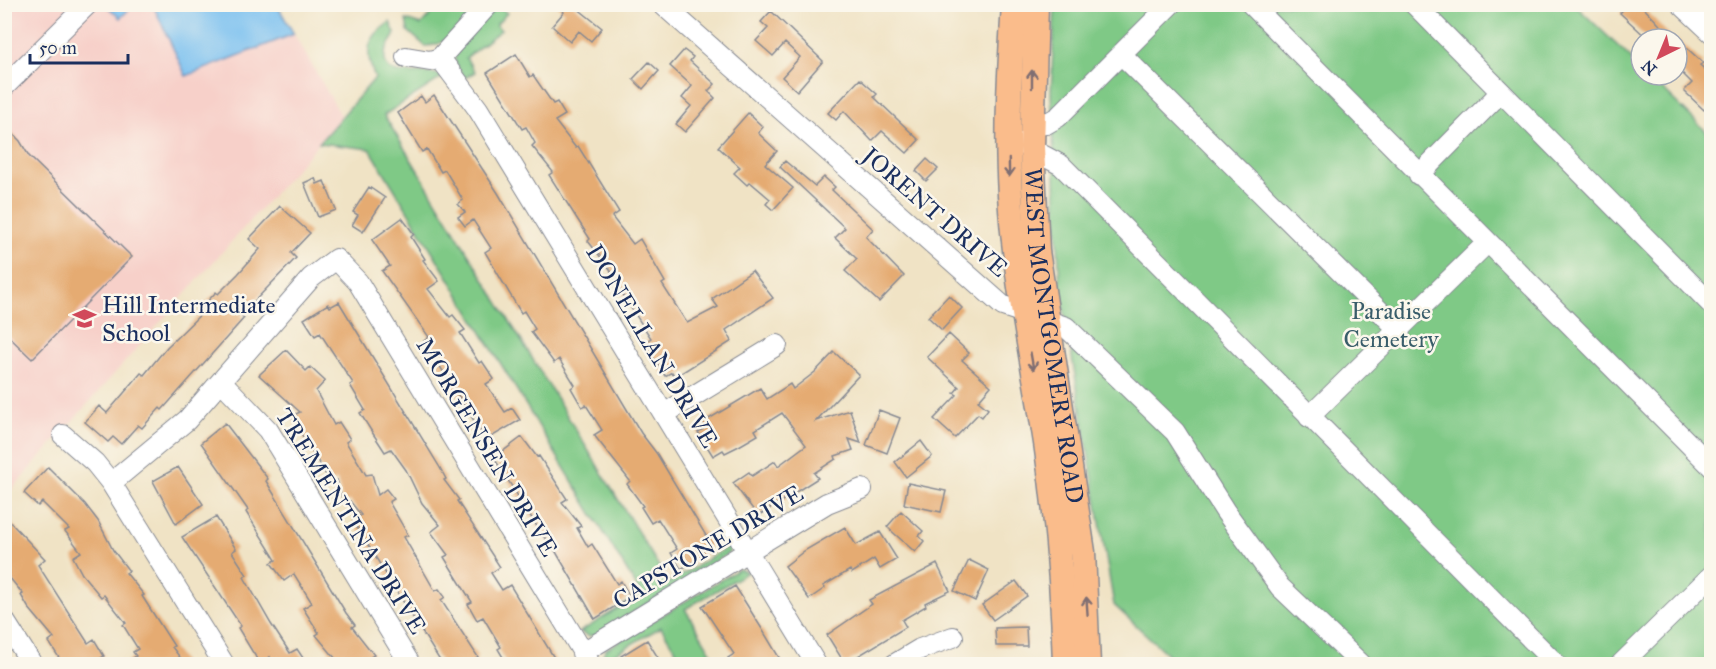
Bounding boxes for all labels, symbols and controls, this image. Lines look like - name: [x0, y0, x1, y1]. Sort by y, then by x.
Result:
- scale bar: [30, 27, 128, 65]
- north arrow: [1629, 27, 1689, 87]
- text: 50 m: [39, 37, 77, 59]
- text: N: [1637, 56, 1661, 79]
- one-way arrow: [1026, 69, 1038, 89]
- street label: JORENT DRIVE: [854, 139, 1014, 283]
- one-way arrow: [1003, 157, 1015, 177]
- street label: WEST MONTGOMERY ROAD: [1018, 167, 1090, 505]
- street label: DONELLAN DRIVE: [579, 239, 725, 453]
- place label: Hill Intermediate School: [102, 290, 276, 348]
- park label: Paradise Cemetery: [1343, 296, 1439, 354]
- school or university icon: Hill Intermediate School: [71, 306, 97, 332]
- street label: MORGENSEN DRIVE: [410, 332, 564, 562]
- one-way arrow: [1027, 351, 1038, 371]
- street label: TREMENTINA DRIVE: [269, 402, 433, 640]
- street label: CAPSTONE DRIVE: [607, 478, 809, 616]
- one-way arrow: [1081, 597, 1092, 617]

